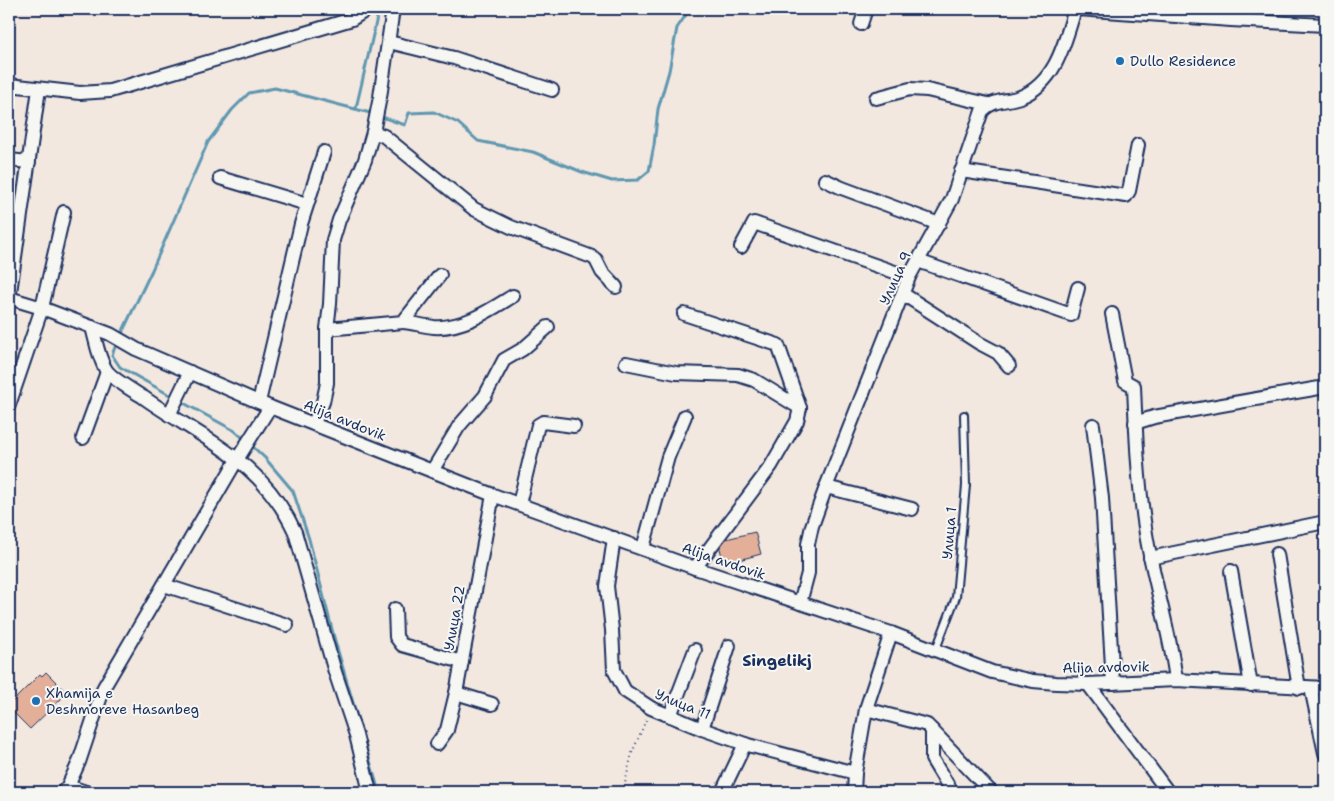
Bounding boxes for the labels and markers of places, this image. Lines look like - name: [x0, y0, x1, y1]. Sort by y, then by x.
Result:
- place label: Dullo Residence: [1130, 52, 1236, 70]
- marker: Dullo Residence: [1114, 55, 1126, 67]
- place label: Xhamija e Deshmoreve Hasanbeg: [46, 684, 199, 718]
- marker: Xhamija e Deshmoreve Hasanbeg: [30, 695, 42, 707]

